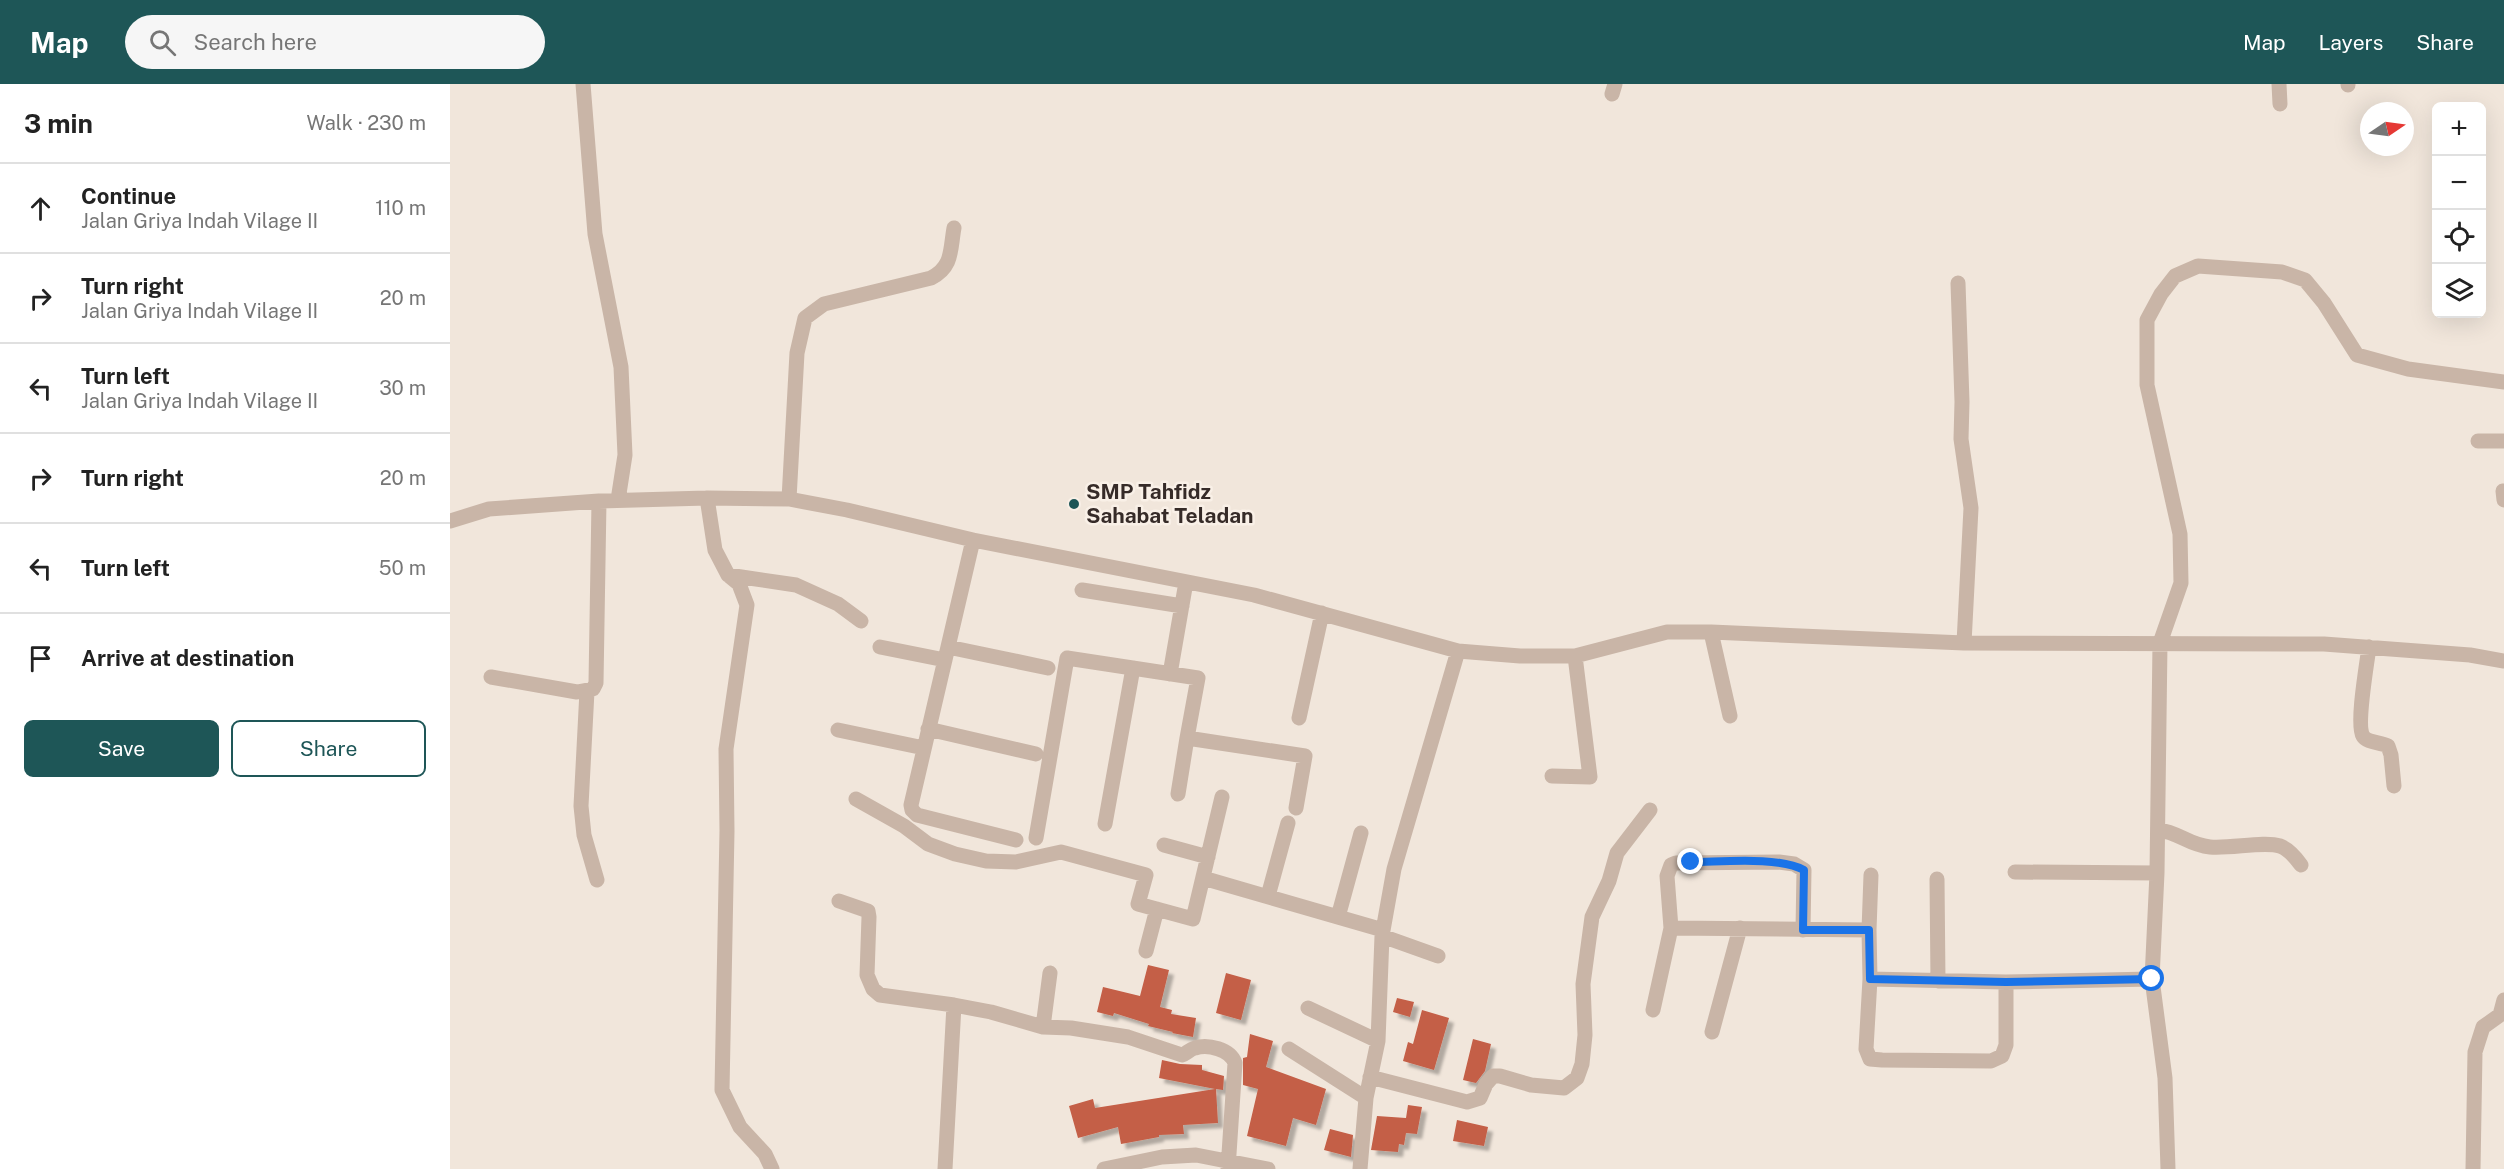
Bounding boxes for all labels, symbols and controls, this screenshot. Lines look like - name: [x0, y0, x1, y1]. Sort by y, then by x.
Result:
- search box: [125, 15, 545, 69]
- text: Map: [30, 26, 89, 59]
- icon: search: [146, 26, 179, 59]
- text: Search here: [194, 29, 317, 55]
- text: Map: [2243, 30, 2286, 55]
- text: Layers: [2319, 30, 2383, 55]
- text: Share: [2416, 30, 2474, 55]
- north arrow: [2360, 102, 2414, 156]
- map controls: [2432, 102, 2486, 318]
- button: +: [2432, 102, 2486, 156]
- text: 3 min: [24, 108, 93, 139]
- text: Walk · 230 m: [307, 111, 426, 135]
- button: −: [2432, 156, 2486, 210]
- text: Continue: [81, 183, 176, 209]
- icon: ahead: [24, 192, 57, 225]
- text: 110 m: [375, 196, 426, 220]
- text: Jalan Griya Indah Vilage II: [81, 209, 318, 233]
- button: locate: [2432, 210, 2486, 264]
- button: layers: [2432, 264, 2486, 318]
- text: Turn right: [81, 273, 184, 299]
- icon: right: [24, 282, 57, 315]
- text: 20 m: [380, 286, 426, 310]
- text: Jalan Griya Indah Vilage II: [81, 299, 318, 323]
- text: Turn left: [81, 363, 170, 389]
- icon: left: [24, 372, 57, 405]
- text: 30 m: [379, 376, 426, 400]
- text: Jalan Griya Indah Vilage II: [81, 389, 318, 413]
- icon: right: [24, 462, 57, 495]
- text: Turn right: [81, 465, 184, 491]
- text: 20 m: [380, 466, 426, 490]
- place label: SMP Tahfidz Sahabat Teladan: [1086, 479, 1254, 528]
- marker: SMP Tahfidz Sahabat Teladan: [1067, 497, 1081, 511]
- icon: left: [24, 552, 57, 585]
- text: Turn left: [81, 555, 170, 581]
- text: 50 m: [379, 556, 426, 580]
- icon: arrive: [24, 642, 57, 675]
- text: Arrive at destination: [81, 645, 294, 671]
- button: Save: [24, 720, 219, 777]
- button: Share: [231, 720, 426, 777]
- route end: [1677, 848, 1703, 874]
- route start: [2138, 965, 2164, 991]

